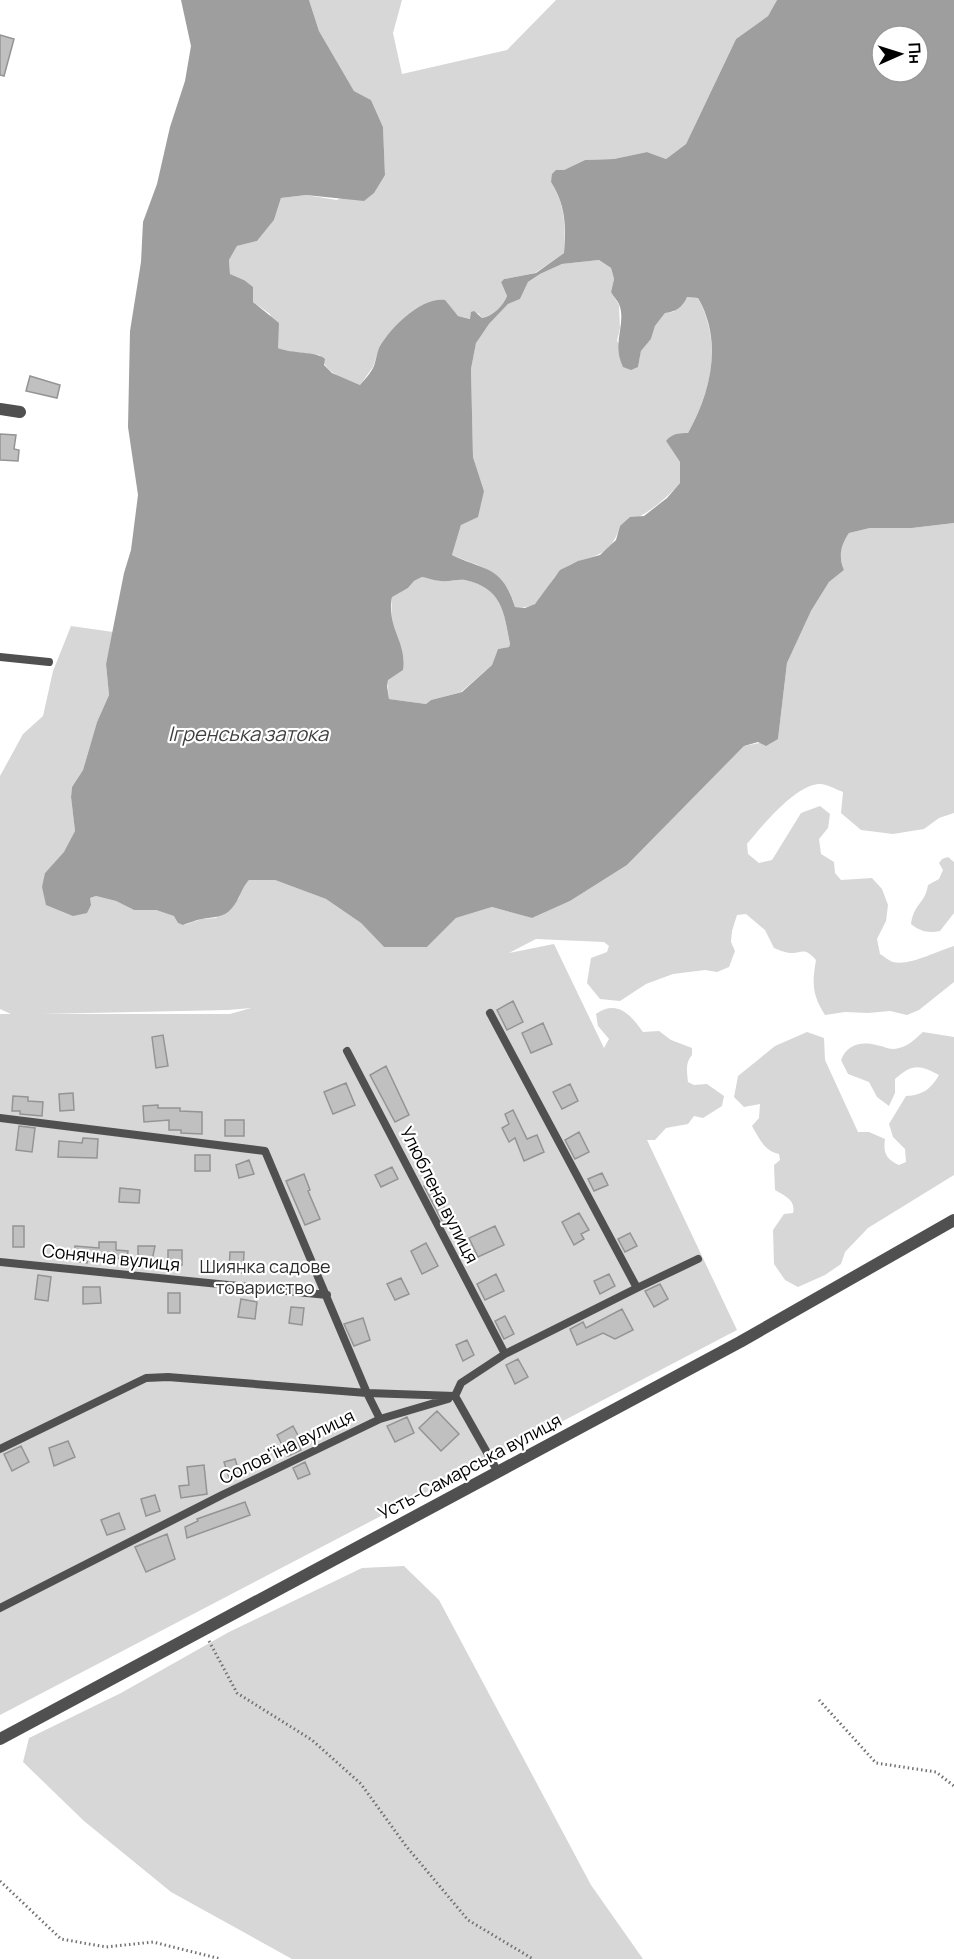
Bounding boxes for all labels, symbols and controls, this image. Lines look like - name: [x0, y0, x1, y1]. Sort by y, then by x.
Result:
- north arrow: [870, 24, 930, 84]
- text: Пн: [903, 42, 927, 65]
- water label: Ігренська затока: [168, 720, 329, 747]
- street label: Улюблена вулиця: [395, 1122, 485, 1267]
- street label: Сонячна вулиця: [41, 1238, 181, 1276]
- park label: Шиянка садове товариство: [199, 1254, 331, 1299]
- street label: Солов'їна вулиця: [215, 1403, 358, 1489]
- street label: Усть-Самарська вулиця: [374, 1408, 565, 1525]

